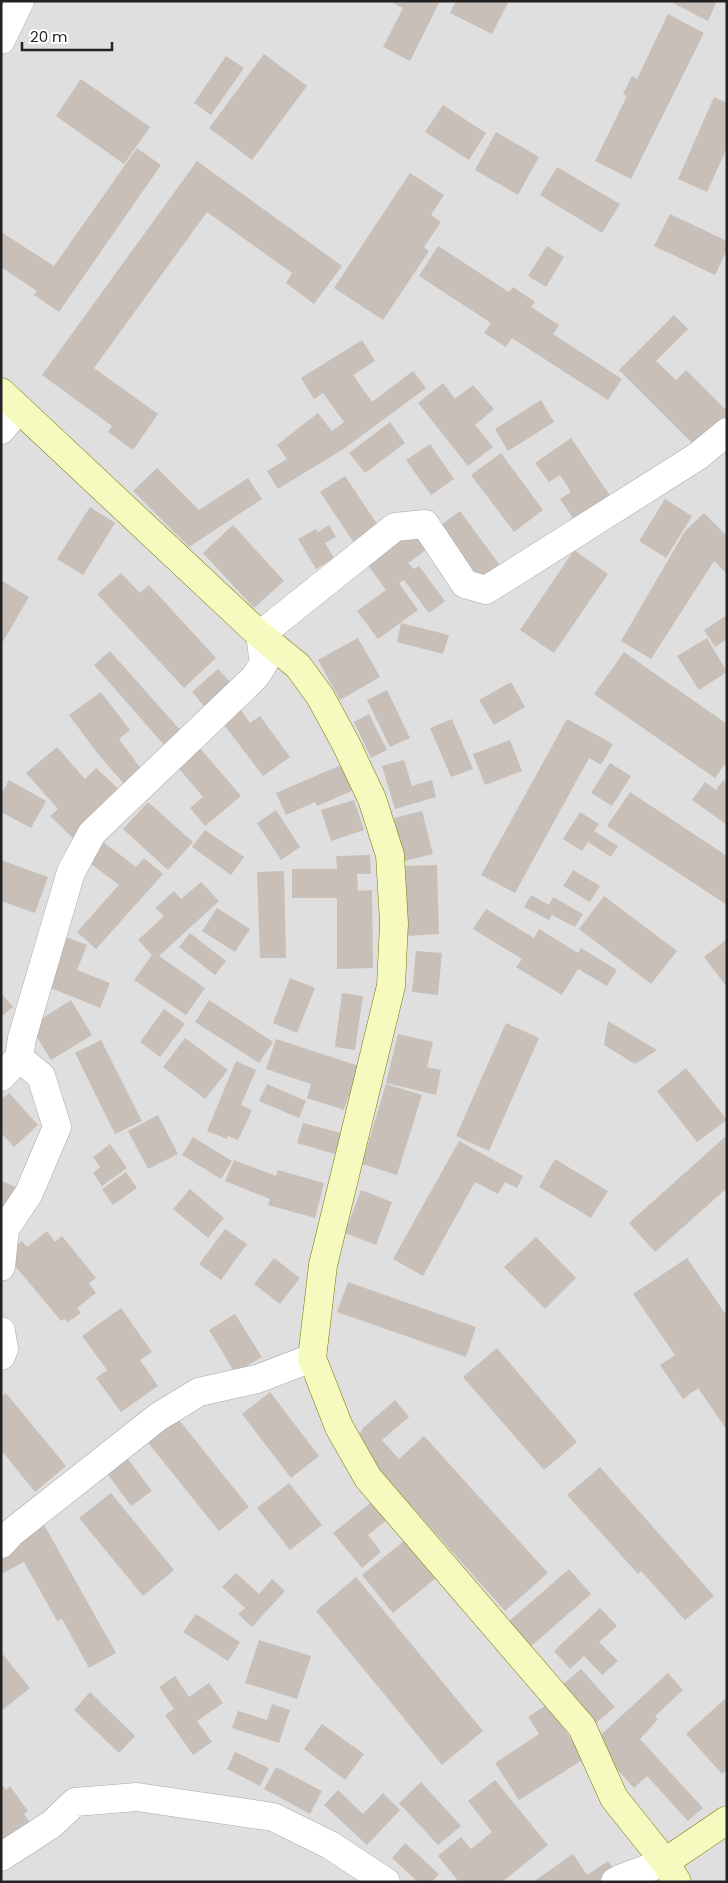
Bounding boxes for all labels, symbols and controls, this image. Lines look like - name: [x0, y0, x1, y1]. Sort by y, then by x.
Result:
- scale bar: [22, 20, 112, 52]
- text: 20 m: [30, 26, 68, 47]

